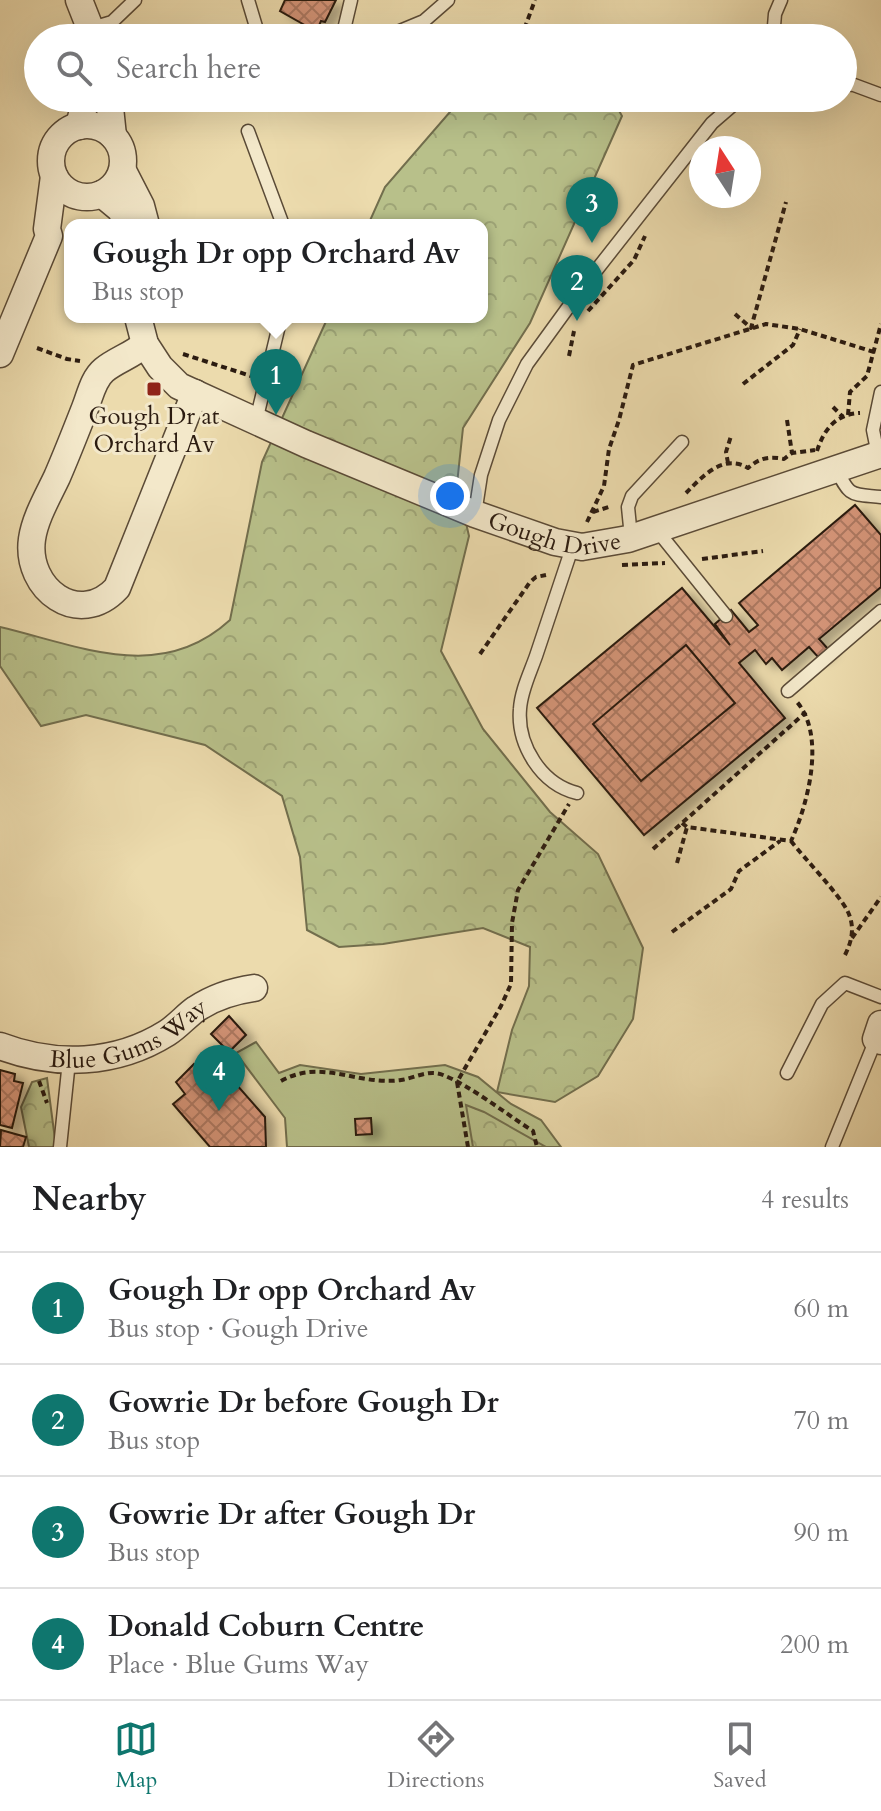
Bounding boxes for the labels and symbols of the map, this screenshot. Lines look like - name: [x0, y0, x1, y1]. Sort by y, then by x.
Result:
- north arrow: [689, 136, 761, 208]
- pin: 3: [566, 177, 618, 243]
- pin: 2: [551, 255, 603, 321]
- pin: 1: [250, 349, 302, 415]
- marker: Gough Dr at Orchard Av: [145, 380, 163, 398]
- place label: Gough Dr at Orchard Av: [89, 400, 220, 461]
- your location: [430, 476, 470, 516]
- street label: Gough Drive: [484, 504, 624, 564]
- street label: Blue Gums Way: [48, 990, 213, 1077]
- pin: 4: [193, 1045, 245, 1111]

